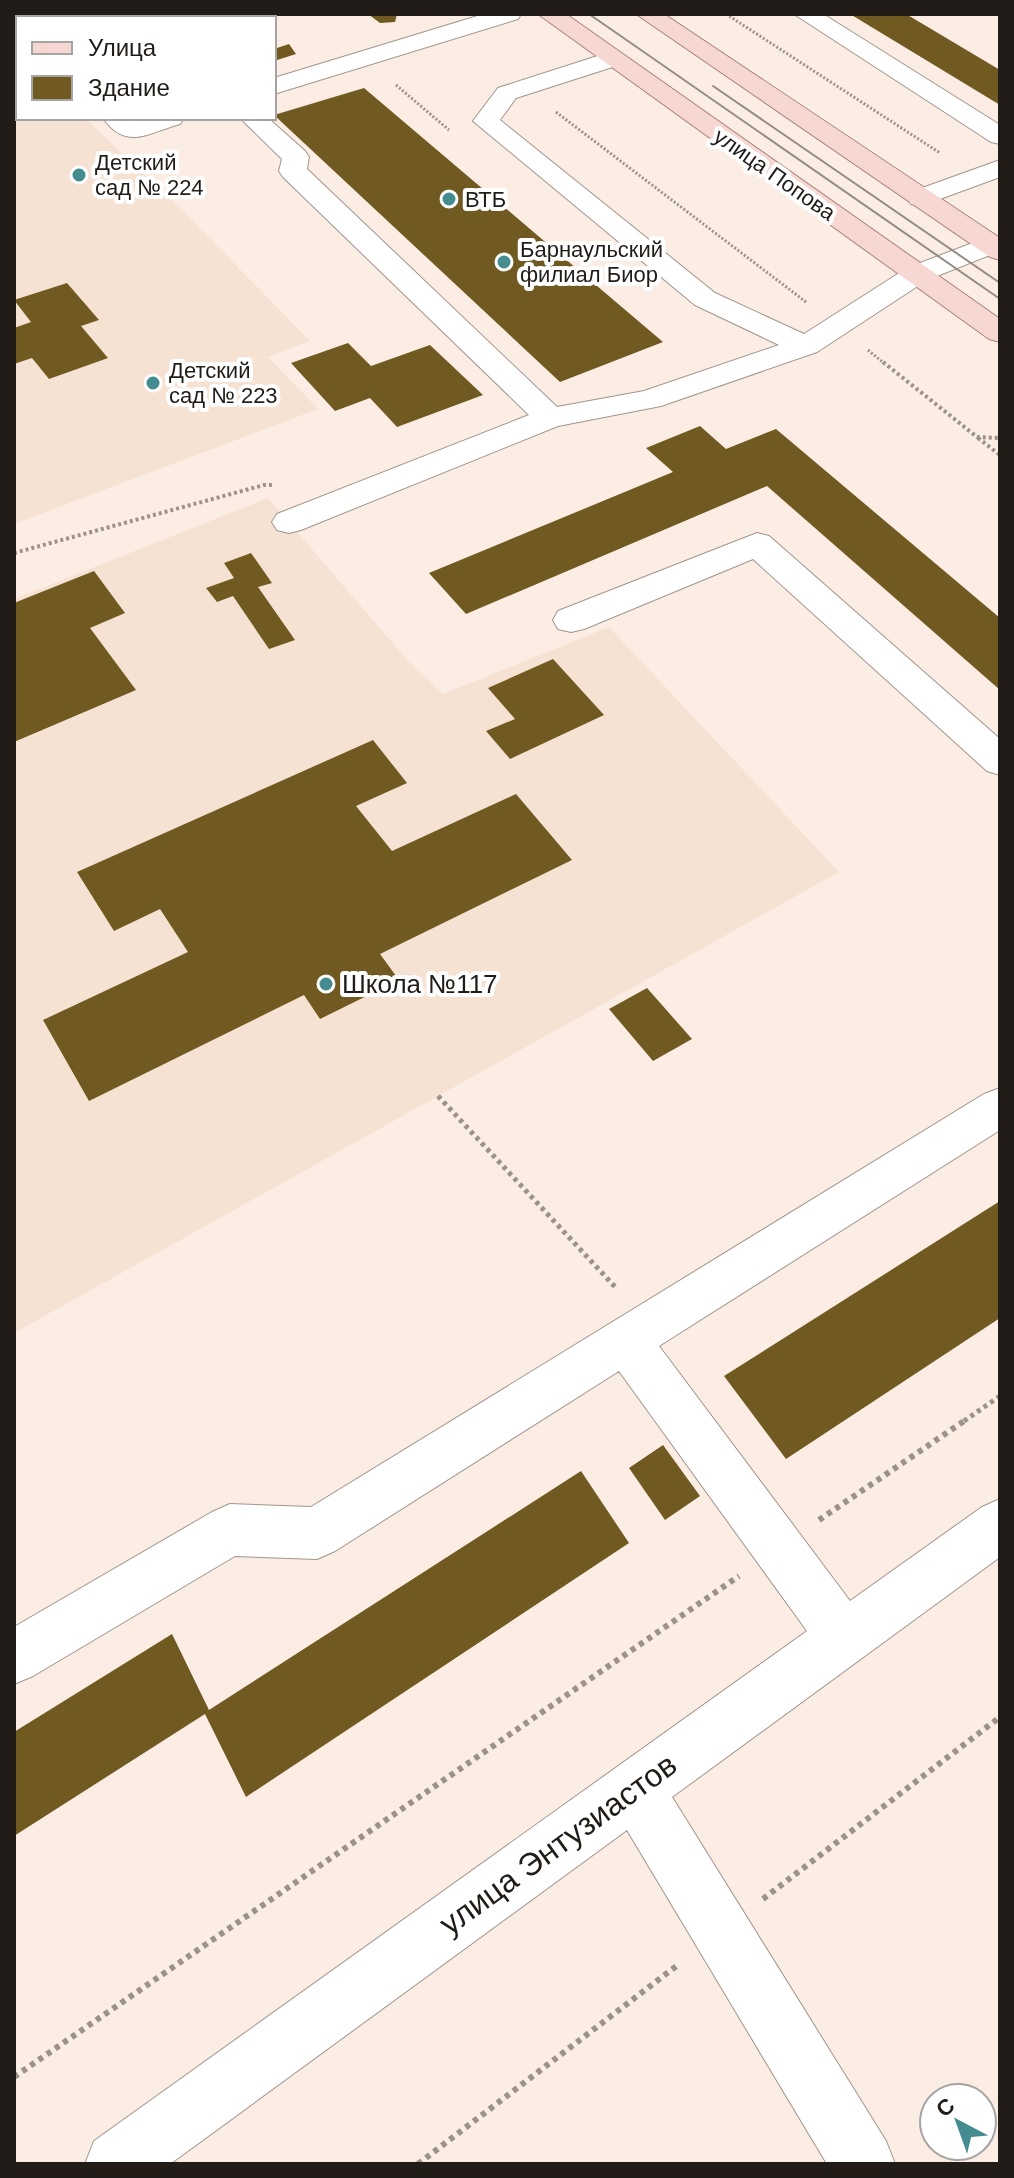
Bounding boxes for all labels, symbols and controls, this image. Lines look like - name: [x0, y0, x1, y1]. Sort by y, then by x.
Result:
- legend: [16, 16, 276, 120]
- text: Улица: [88, 34, 157, 61]
- text: Здание: [88, 74, 170, 101]
- street label: улица Попова: [709, 123, 841, 226]
- place label: Детский сад № 224: [95, 150, 204, 200]
- marker: Детский сад № 224: [70, 166, 88, 184]
- place label: ВТБ: [465, 187, 506, 212]
- marker: ВТБ: [440, 190, 458, 208]
- place label: Барнаульский филиал Биор: [520, 237, 663, 287]
- marker: Барнаульский филиал Биор: [495, 253, 513, 271]
- place label: Детский сад № 223: [169, 358, 278, 408]
- marker: Детский сад № 223: [144, 374, 162, 392]
- place label: Школа №117: [342, 969, 498, 999]
- marker: Школа №117: [317, 975, 335, 993]
- street label: улица Энтузиастов: [433, 1746, 683, 1942]
- north arrow: [918, 2082, 998, 2162]
- text: С: [931, 2093, 959, 2122]

